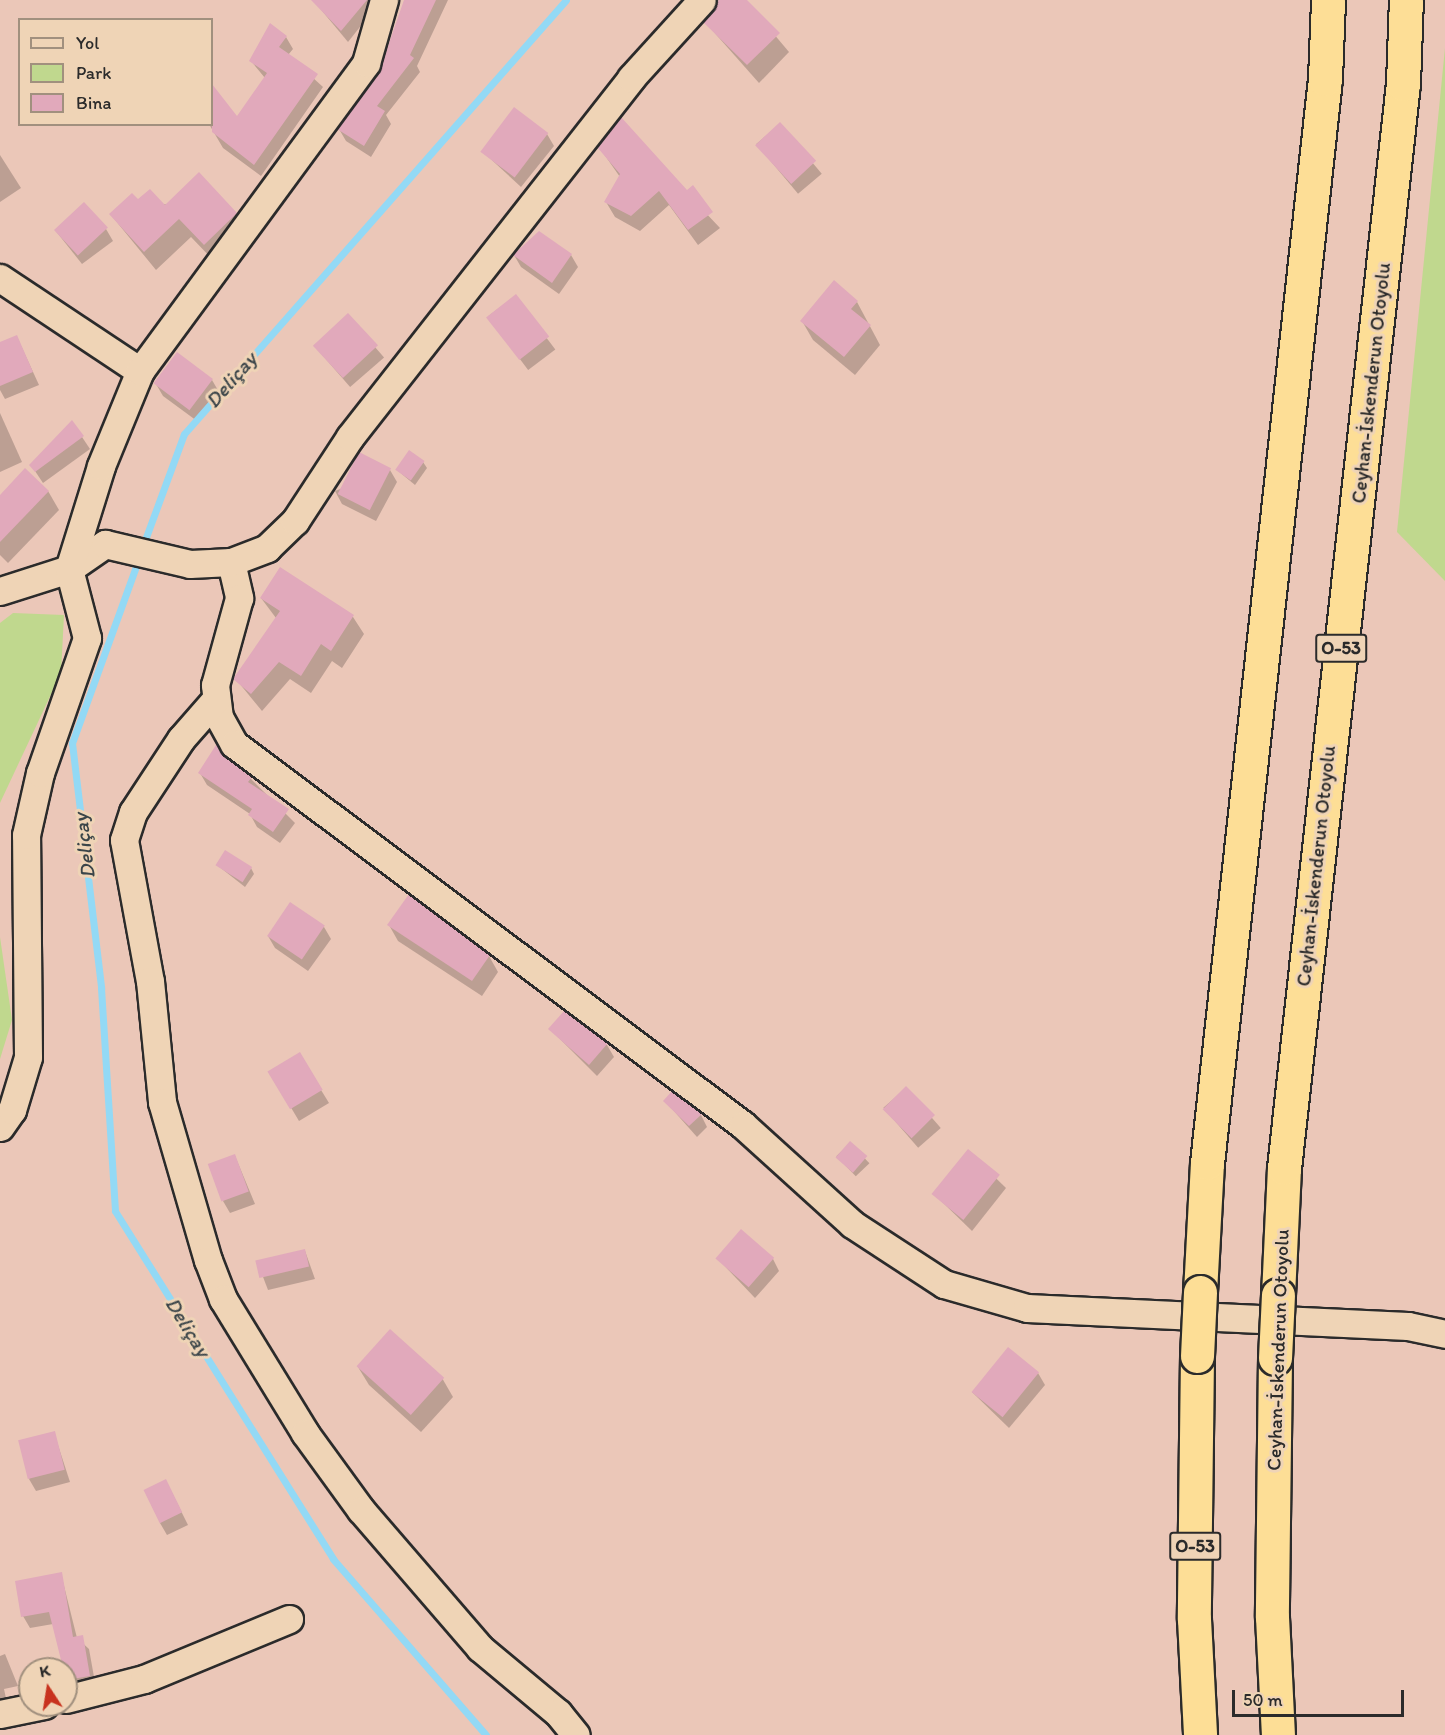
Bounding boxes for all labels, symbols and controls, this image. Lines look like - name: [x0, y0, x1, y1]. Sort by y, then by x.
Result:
- legend: [18, 18, 213, 126]
- text: Yol: [76, 32, 99, 54]
- text: Park: [76, 62, 111, 84]
- text: Bina: [76, 92, 111, 114]
- street label: Ceyhan-İskenderun Otoyolu: [1346, 261, 1396, 505]
- water label: Deliçay: [200, 347, 262, 413]
- road number: O-53: [1314, 633, 1368, 663]
- street label: Ceyhan-İskenderun Otoyolu: [1291, 744, 1341, 988]
- water label: Deliçay: [67, 812, 101, 880]
- street label: Ceyhan-İskenderun Otoyolu: [1262, 1229, 1294, 1471]
- water label: Deliçay: [160, 1292, 216, 1362]
- road number: O-53: [1168, 1531, 1222, 1561]
- north arrow: [18, 1657, 78, 1717]
- text: K: [38, 1661, 52, 1681]
- scale bar: [1235, 1678, 1408, 1716]
- text: 50 m: [1243, 1689, 1283, 1711]

